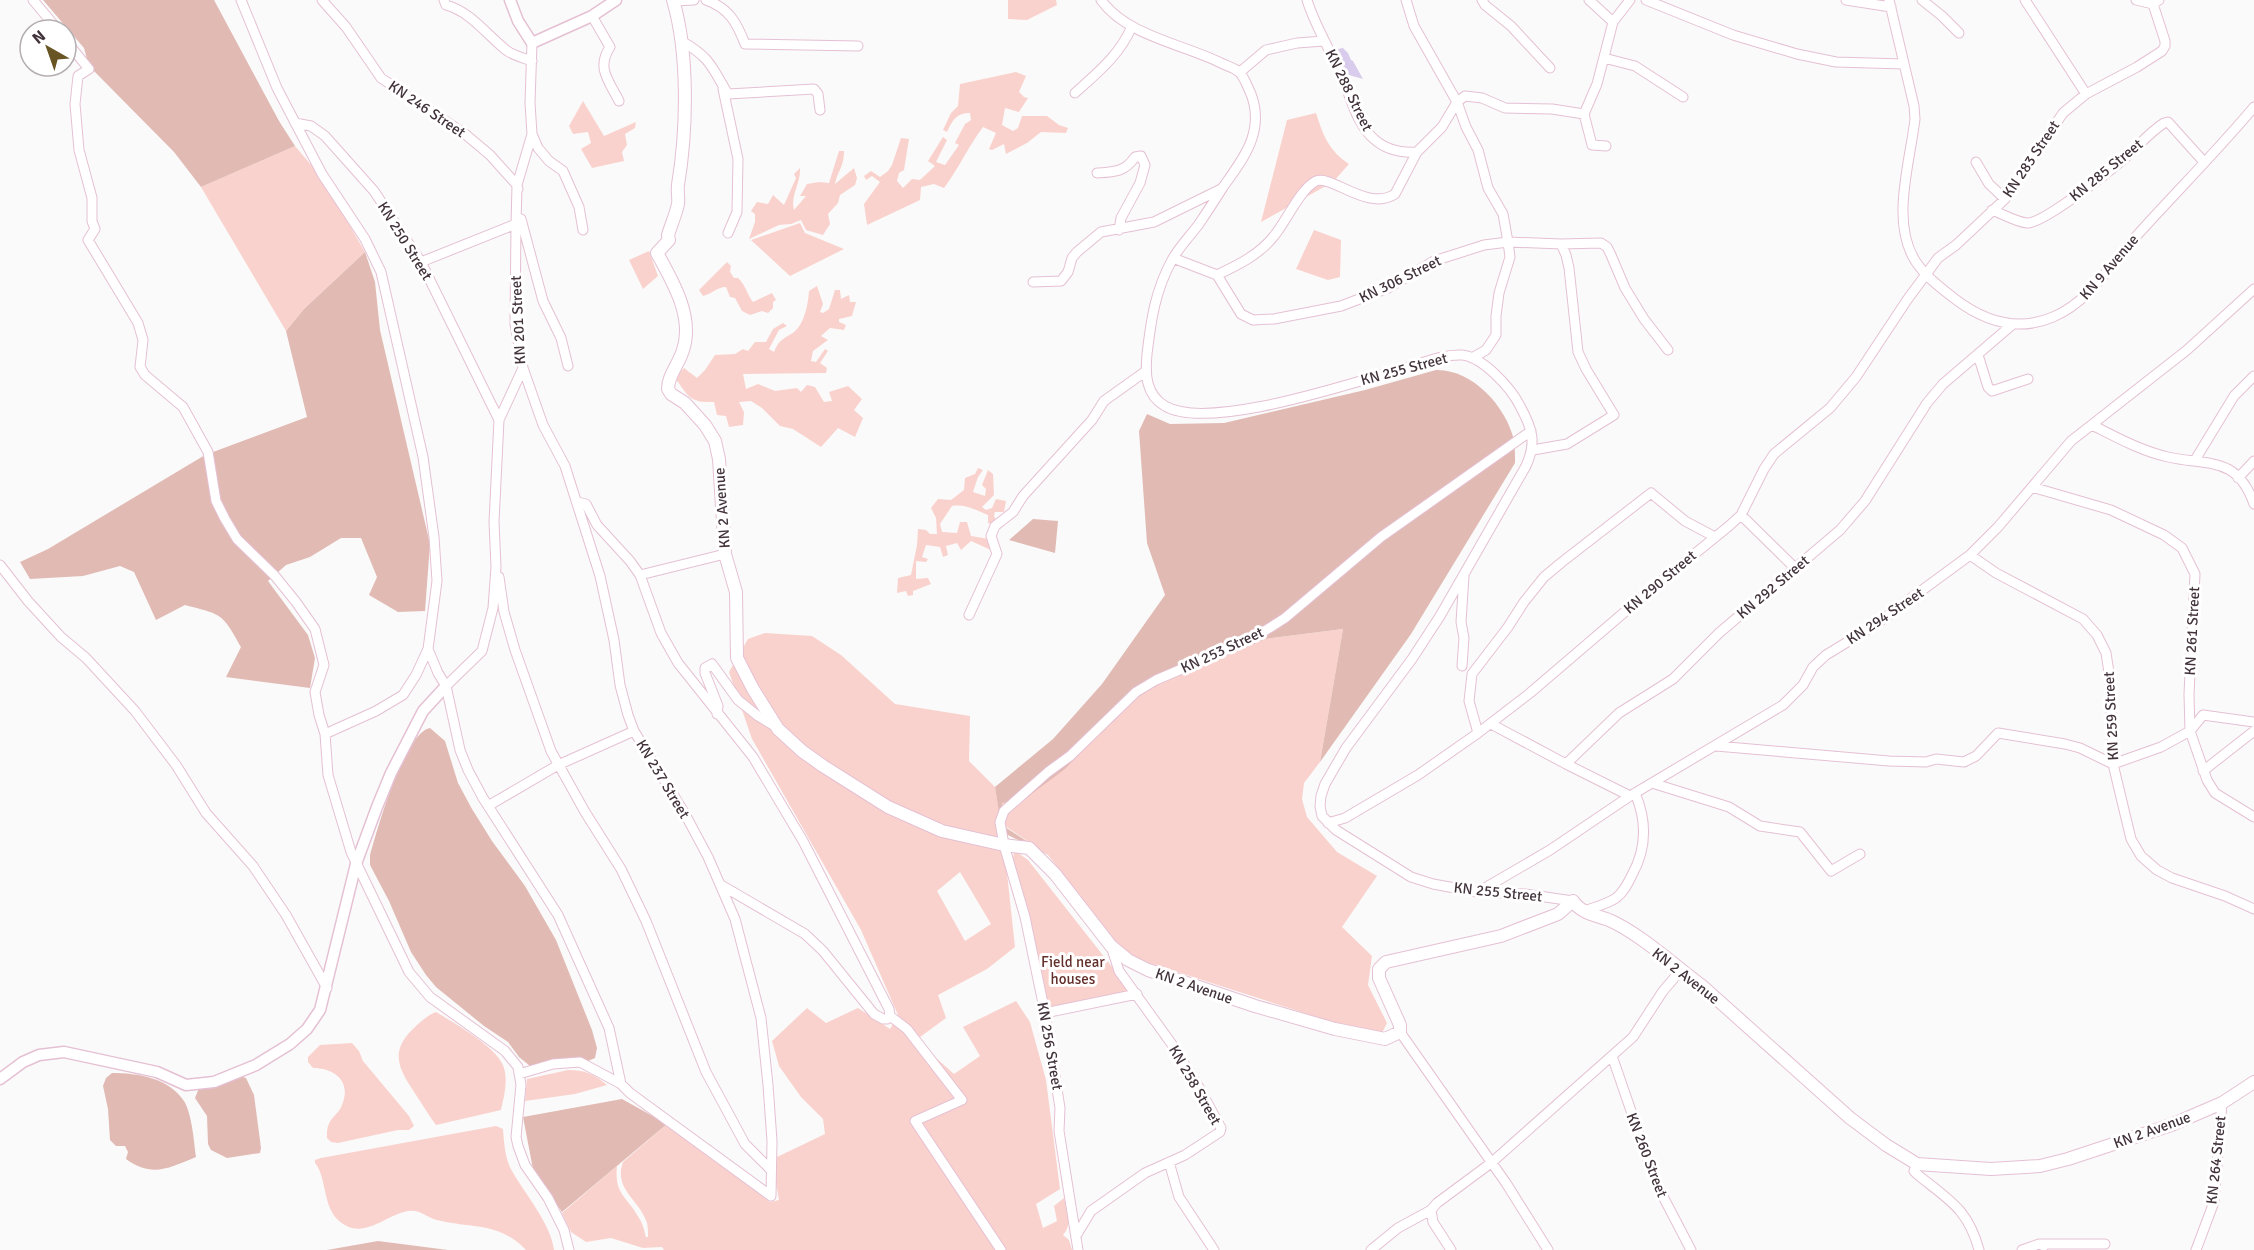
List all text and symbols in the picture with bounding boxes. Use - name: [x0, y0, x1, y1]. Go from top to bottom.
- north arrow: [18, 18, 78, 78]
- text: N: [28, 26, 50, 49]
- street label: KN 288 Street: [1321, 46, 1377, 134]
- street label: KN 246 Street: [385, 77, 469, 141]
- street label: KN 283 Street: [1999, 117, 2063, 201]
- street label: KN 285 Street: [2066, 135, 2146, 205]
- street label: KN 250 Street: [374, 198, 436, 284]
- street label: KN 9 Avenue: [2076, 231, 2142, 303]
- street label: KN 306 Street: [1356, 251, 1444, 307]
- street label: KN 201 Street: [507, 275, 529, 365]
- street label: KN 255 Street: [1359, 349, 1449, 389]
- street label: KN 2 Avenue: [710, 467, 734, 549]
- street label: KN 290 Street: [1620, 546, 1700, 618]
- street label: KN 292 Street: [1733, 551, 1813, 623]
- street label: KN 294 Street: [1843, 584, 1927, 648]
- street label: KN 261 Street: [2181, 586, 2203, 676]
- street label: KN 253 Street: [1178, 623, 1266, 677]
- street label: KN 259 Street: [2100, 671, 2122, 761]
- street label: KN 237 Street: [632, 736, 694, 822]
- street label: KN 255 Street: [1453, 878, 1543, 906]
- street label: KN 2 Avenue: [1649, 944, 1723, 1008]
- park label: Field near houses: [1041, 953, 1105, 988]
- street label: KN 2 Avenue: [1153, 964, 1235, 1008]
- street label: KN 256 Street: [1033, 1001, 1067, 1091]
- street label: KN 258 Street: [1165, 1042, 1225, 1128]
- street label: KN 2 Avenue: [2111, 1108, 2193, 1152]
- street label: KN 260 Street: [1623, 1110, 1671, 1200]
- street label: KN 264 Street: [2202, 1115, 2230, 1205]

